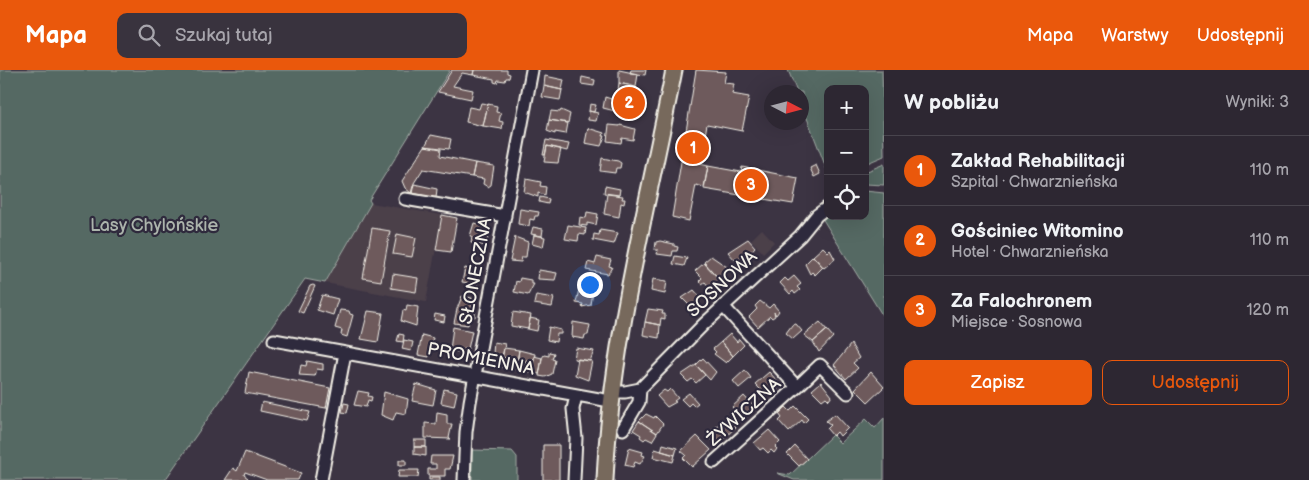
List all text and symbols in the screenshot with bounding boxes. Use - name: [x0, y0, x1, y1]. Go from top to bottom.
- search box: [117, 13, 467, 58]
- text: Mapa: [25, 21, 87, 50]
- icon: search: [135, 21, 163, 49]
- text: Szukaj tutaj: [175, 24, 272, 47]
- text: Mapa: [1027, 25, 1073, 46]
- text: Warstwy: [1101, 25, 1169, 46]
- text: Udostępnij: [1197, 25, 1284, 46]
- pin: 2: [613, 84, 645, 122]
- north arrow: [764, 85, 809, 130]
- map controls: [824, 85, 869, 220]
- button: +: [824, 85, 869, 130]
- text: W pobliżu: [904, 90, 999, 115]
- text: Wyniki: 3: [1226, 93, 1289, 112]
- pin: 1: [677, 129, 709, 167]
- button: −: [824, 130, 869, 175]
- text: Zakład Rehabilitacji: [951, 150, 1125, 173]
- text: 1: [917, 161, 923, 180]
- text: 110 m: [1250, 161, 1289, 180]
- pin: 3: [735, 166, 767, 204]
- text: Szpital · Chwarznieńska: [951, 173, 1118, 192]
- button: locate: [824, 175, 869, 220]
- park label: Lasy Chylońskie: [90, 215, 218, 236]
- street label: SŁONECZNA: [455, 216, 497, 326]
- text: Gościniec Witomino: [951, 220, 1124, 243]
- text: 2: [915, 231, 925, 250]
- text: 110 m: [1250, 231, 1289, 250]
- text: Hotel · Chwarznieńska: [951, 243, 1108, 262]
- street label: SOSNOWA: [683, 246, 761, 322]
- your location: [577, 272, 603, 298]
- text: Za Falochronem: [951, 290, 1092, 313]
- text: 3: [915, 301, 925, 320]
- text: 120 m: [1246, 301, 1289, 320]
- text: Miejsce · Sosnowa: [951, 313, 1082, 332]
- street label: PROMIENNA: [426, 338, 536, 380]
- button: Zapisz: [904, 360, 1092, 405]
- button: Udostępnij: [1102, 360, 1289, 405]
- street label: ŻYWICZNA: [701, 373, 785, 451]

